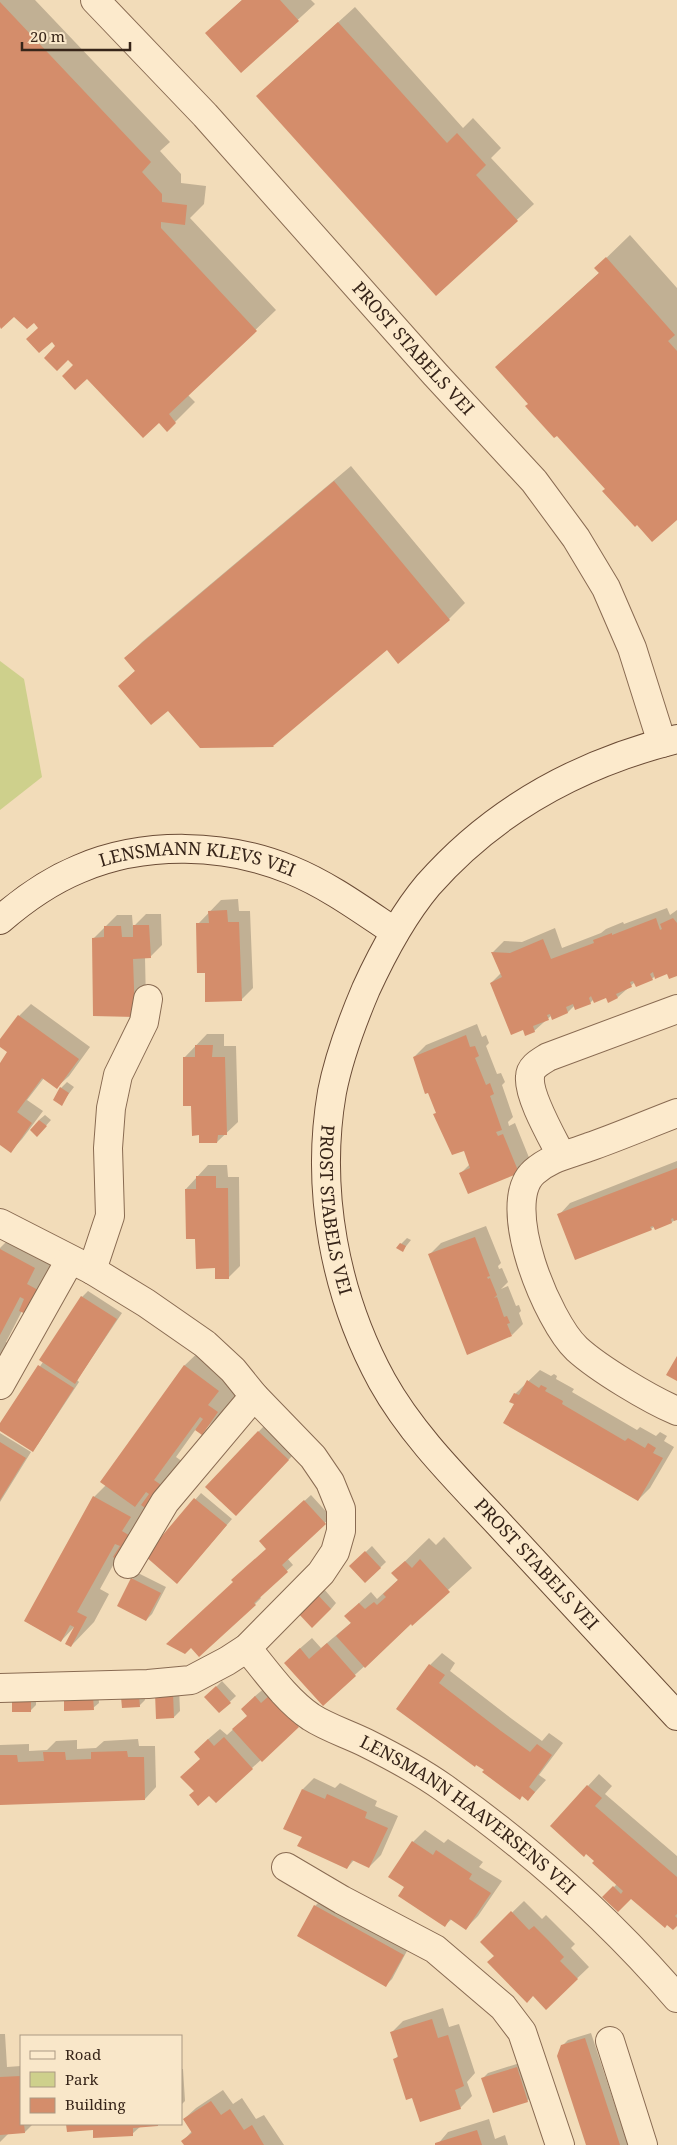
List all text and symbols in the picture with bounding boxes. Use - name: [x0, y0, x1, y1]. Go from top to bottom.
- scale bar: [22, 20, 130, 52]
- text: 20 m: [30, 26, 65, 46]
- street label: PROST STABELS VEI: [348, 276, 480, 420]
- street label: LENSMANN KLEVS VEI: [96, 836, 299, 882]
- street label: PROST STABELS VEI: [315, 1124, 358, 1298]
- street label: PROST STABELS VEI: [470, 1493, 604, 1634]
- street label: LENSMANN HAAVERSENS VEI: [356, 1729, 581, 1899]
- legend: [20, 2035, 182, 2125]
- text: Road: [65, 2044, 101, 2064]
- text: Park: [65, 2069, 99, 2089]
- text: Building: [65, 2094, 126, 2114]

